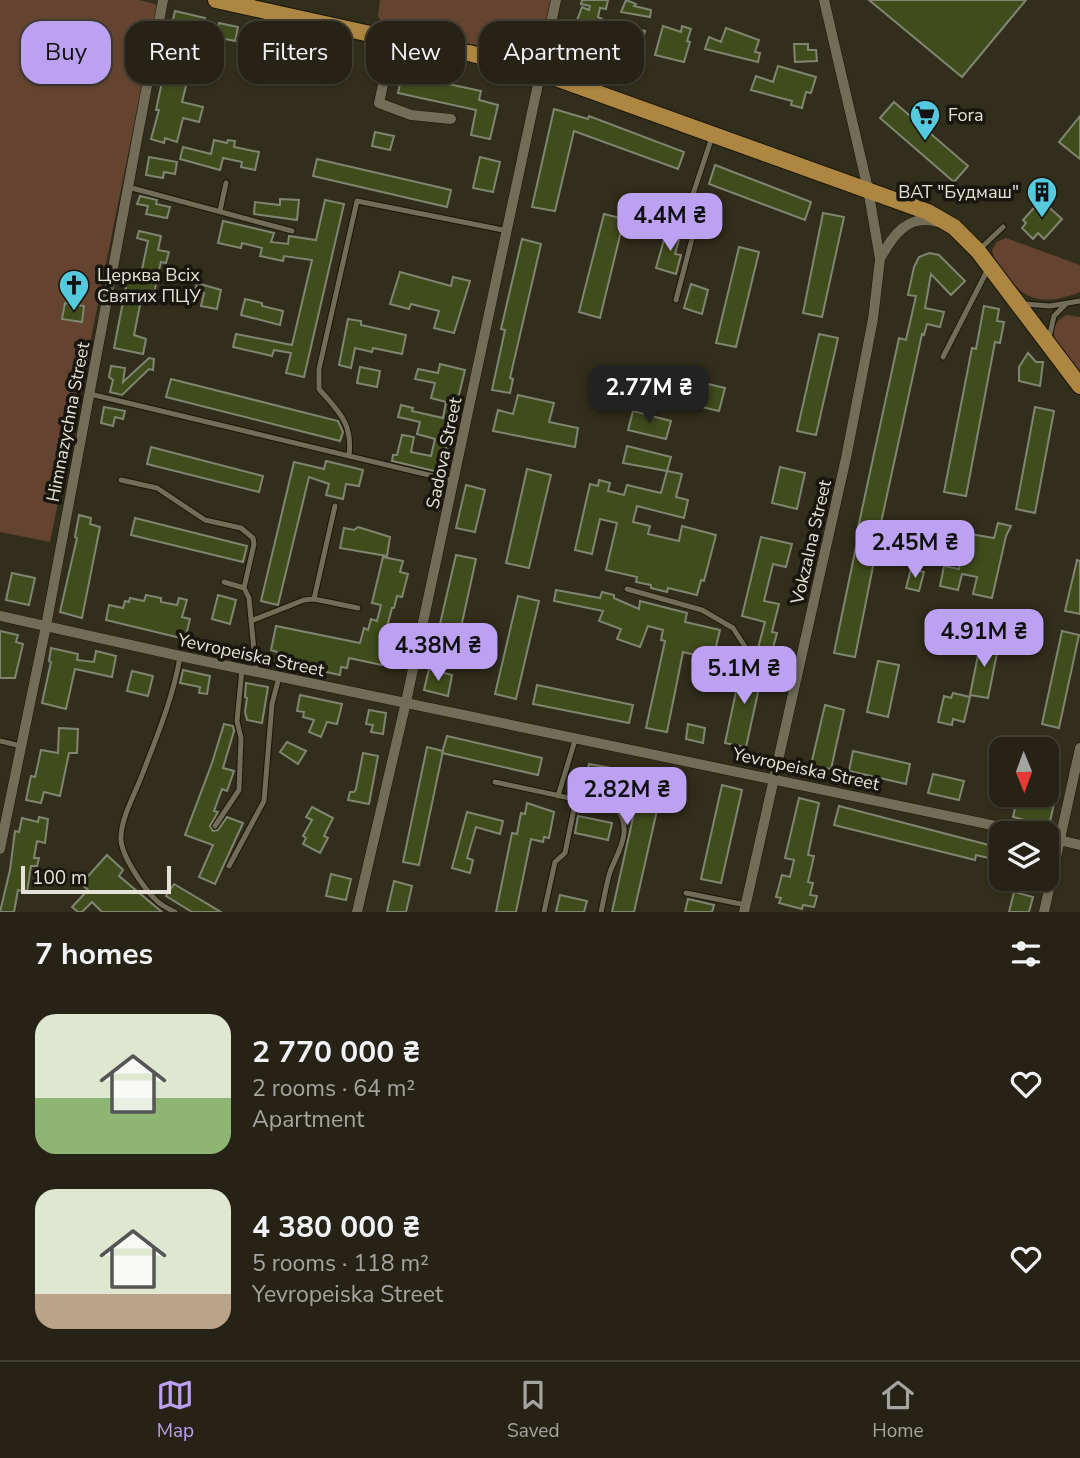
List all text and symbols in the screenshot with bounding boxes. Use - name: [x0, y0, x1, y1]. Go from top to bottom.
- chip: Buy: [21, 21, 111, 84]
- chip: Rent: [125, 21, 224, 84]
- chip: Filters: [238, 21, 352, 84]
- chip: New: [366, 21, 465, 84]
- chip: Apartment: [479, 21, 644, 84]
- supermarket icon: Fora: [908, 98, 942, 142]
- place label: Fora: [948, 103, 983, 127]
- building icon: ВАТ "Будмаш": [1025, 175, 1059, 219]
- place label: ВАТ "Будмаш": [898, 180, 1019, 204]
- pin: 4.4M ₴: [613, 194, 727, 253]
- text: 4.4M ₴: [633, 200, 707, 231]
- place label: Церква Всіх Святих ПЦУ: [97, 263, 201, 308]
- church icon: Церква Всіх Святих ПЦУ: [57, 268, 91, 312]
- street label: Himnazychna Street: [41, 339, 95, 504]
- pin: 2.77M ₴: [584, 366, 714, 425]
- text: 2.77M ₴: [605, 372, 693, 403]
- street label: Sadova Street: [420, 394, 468, 511]
- street label: Vokzalna Street: [785, 477, 837, 607]
- pin: 2.45M ₴: [850, 520, 980, 580]
- text: 2.45M ₴: [871, 527, 959, 558]
- pin: 4.91M ₴: [919, 610, 1049, 669]
- text: 4.91M ₴: [940, 616, 1028, 647]
- pin: 4.38M ₴: [373, 624, 503, 683]
- street label: Yevropeiska Street: [174, 628, 327, 682]
- text: 4.38M ₴: [394, 630, 482, 661]
- pin: 5.1M ₴: [687, 646, 801, 706]
- text: 5.1M ₴: [707, 653, 781, 684]
- north arrow: [989, 737, 1059, 807]
- map controls: [989, 737, 1059, 891]
- street label: Yevropeiska Street: [729, 742, 882, 796]
- pin: 2.82M ₴: [562, 768, 692, 827]
- text: 2.82M ₴: [583, 774, 671, 805]
- button: layers: [989, 821, 1059, 891]
- scale bar: [21, 863, 172, 895]
- text: 100 m: [32, 865, 87, 891]
- text: 7 homes: [35, 934, 153, 975]
- icon: filters: [1007, 935, 1045, 973]
- text: 2 770 000 ₴: [252, 1032, 420, 1073]
- icon: home: [91, 1042, 175, 1126]
- icon: heart: [1007, 1065, 1045, 1103]
- text: 2 rooms · 64 m²: [252, 1073, 415, 1104]
- text: Apartment: [252, 1104, 364, 1135]
- text: 4 380 000 ₴: [252, 1207, 420, 1248]
- icon: home: [91, 1217, 175, 1301]
- icon: heart: [1007, 1240, 1045, 1278]
- text: 5 rooms · 118 m²: [252, 1248, 429, 1279]
- text: Yevropeiska Street: [252, 1279, 443, 1310]
- tab: Map: [156, 1376, 194, 1444]
- tab: Saved: [507, 1376, 560, 1444]
- tab: Home: [872, 1376, 924, 1444]

